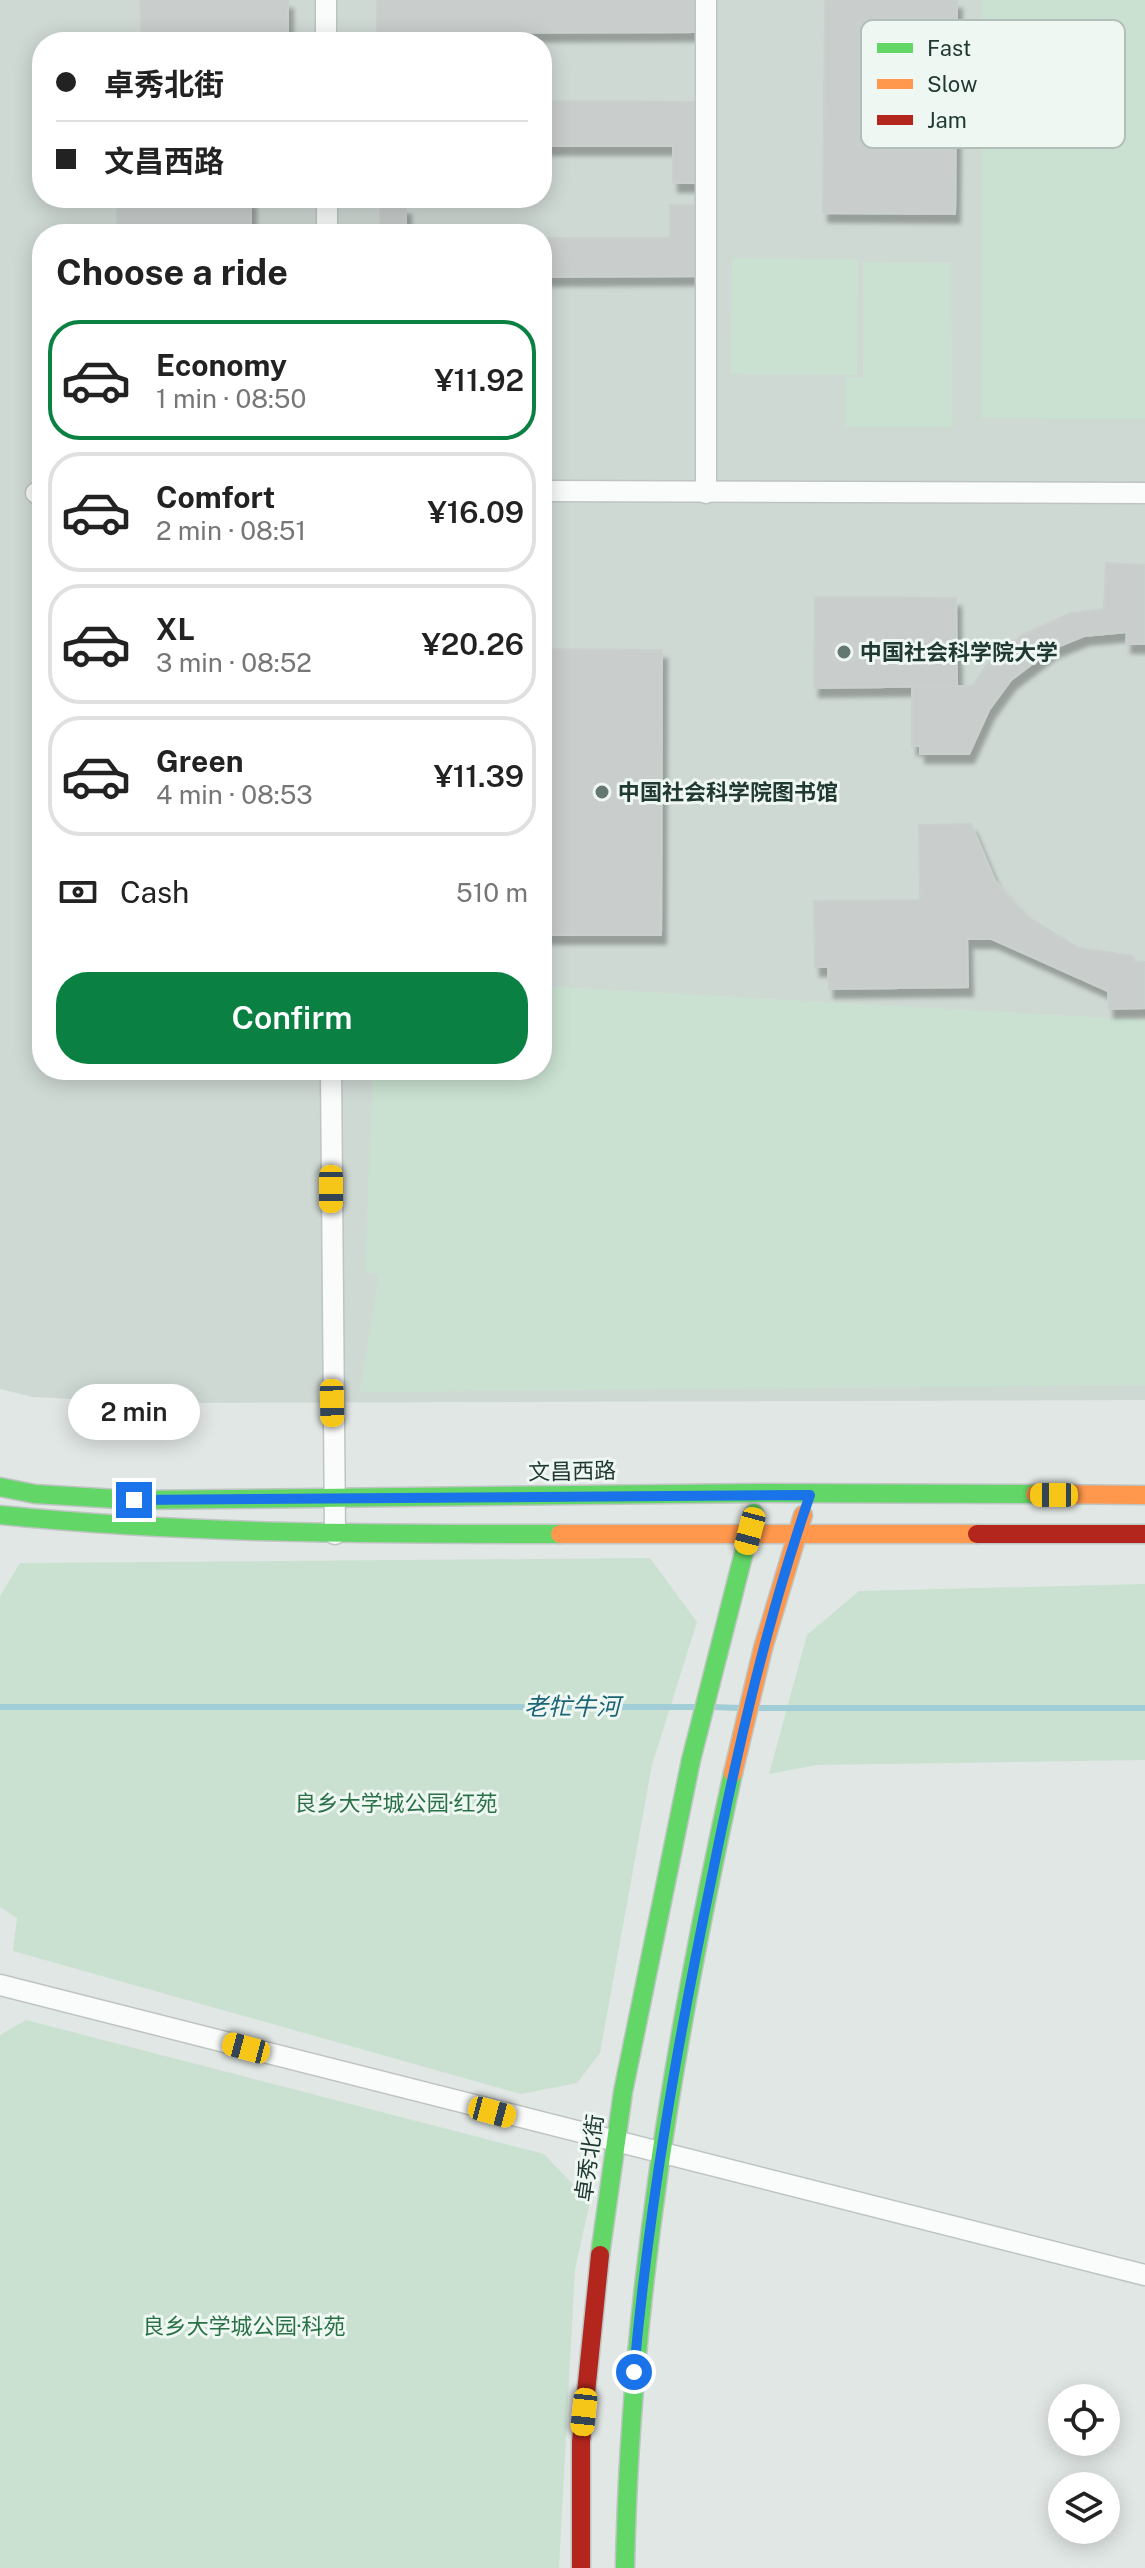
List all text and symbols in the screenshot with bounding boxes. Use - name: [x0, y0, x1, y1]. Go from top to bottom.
- legend: [861, 20, 1125, 148]
- text: Fast: [927, 35, 971, 61]
- text: 卓秀北街: [104, 66, 224, 102]
- text: Slow: [927, 71, 977, 97]
- text: Jam: [927, 107, 967, 133]
- text: 文昌西路: [104, 143, 224, 179]
- text: Choose a ride: [56, 251, 288, 293]
- icon: car: [60, 344, 132, 416]
- text: Economy: [156, 347, 287, 383]
- text: ¥11.92: [434, 362, 524, 398]
- text: 1 min · 08:50: [156, 383, 306, 414]
- icon: car: [60, 476, 132, 548]
- text: Comfort: [156, 479, 275, 515]
- text: ¥16.09: [428, 494, 524, 530]
- text: 2 min · 08:51: [156, 515, 306, 546]
- icon: car: [60, 608, 132, 680]
- text: XL: [156, 611, 195, 647]
- text: ¥20.26: [422, 626, 524, 662]
- place label: 中国社会科学院大学: [860, 639, 1058, 665]
- marker: 中国社会科学院大学: [835, 643, 853, 661]
- text: 3 min · 08:52: [156, 647, 312, 678]
- icon: car: [60, 740, 132, 812]
- text: Green: [156, 743, 243, 779]
- text: ¥11.39: [434, 758, 524, 794]
- text: 4 min · 08:53: [156, 779, 313, 810]
- place label: 中国社会科学院图书馆: [618, 779, 838, 805]
- marker: 中国社会科学院图书馆: [593, 783, 611, 801]
- icon: cash: [56, 870, 100, 914]
- text: Cash: [120, 874, 189, 910]
- text: 510 m: [456, 877, 528, 908]
- button: Confirm: [56, 972, 528, 1064]
- car: [319, 1165, 343, 1213]
- car: [320, 1379, 344, 1427]
- callout: 2 min: [68, 1384, 200, 1440]
- text: 2 min: [100, 1396, 168, 1427]
- street label: 文昌西路: [528, 1457, 616, 1485]
- route end: [116, 1482, 152, 1518]
- car: [1030, 1483, 1078, 1507]
- car: [732, 1505, 768, 1557]
- water label: 老牤牛河: [524, 1692, 624, 1720]
- park label: 良乡大学城公园·红苑: [294, 1790, 498, 1816]
- car: [220, 2030, 272, 2066]
- car: [466, 2094, 518, 2130]
- street label: 卓秀北街: [570, 2113, 608, 2203]
- park label: 良乡大学城公园·科苑: [142, 2313, 346, 2339]
- route start: [616, 2354, 652, 2390]
- map controls: [1048, 2384, 1120, 2544]
- button: locate: [1048, 2384, 1120, 2456]
- car: [570, 2387, 598, 2437]
- button: layers: [1048, 2472, 1120, 2544]

